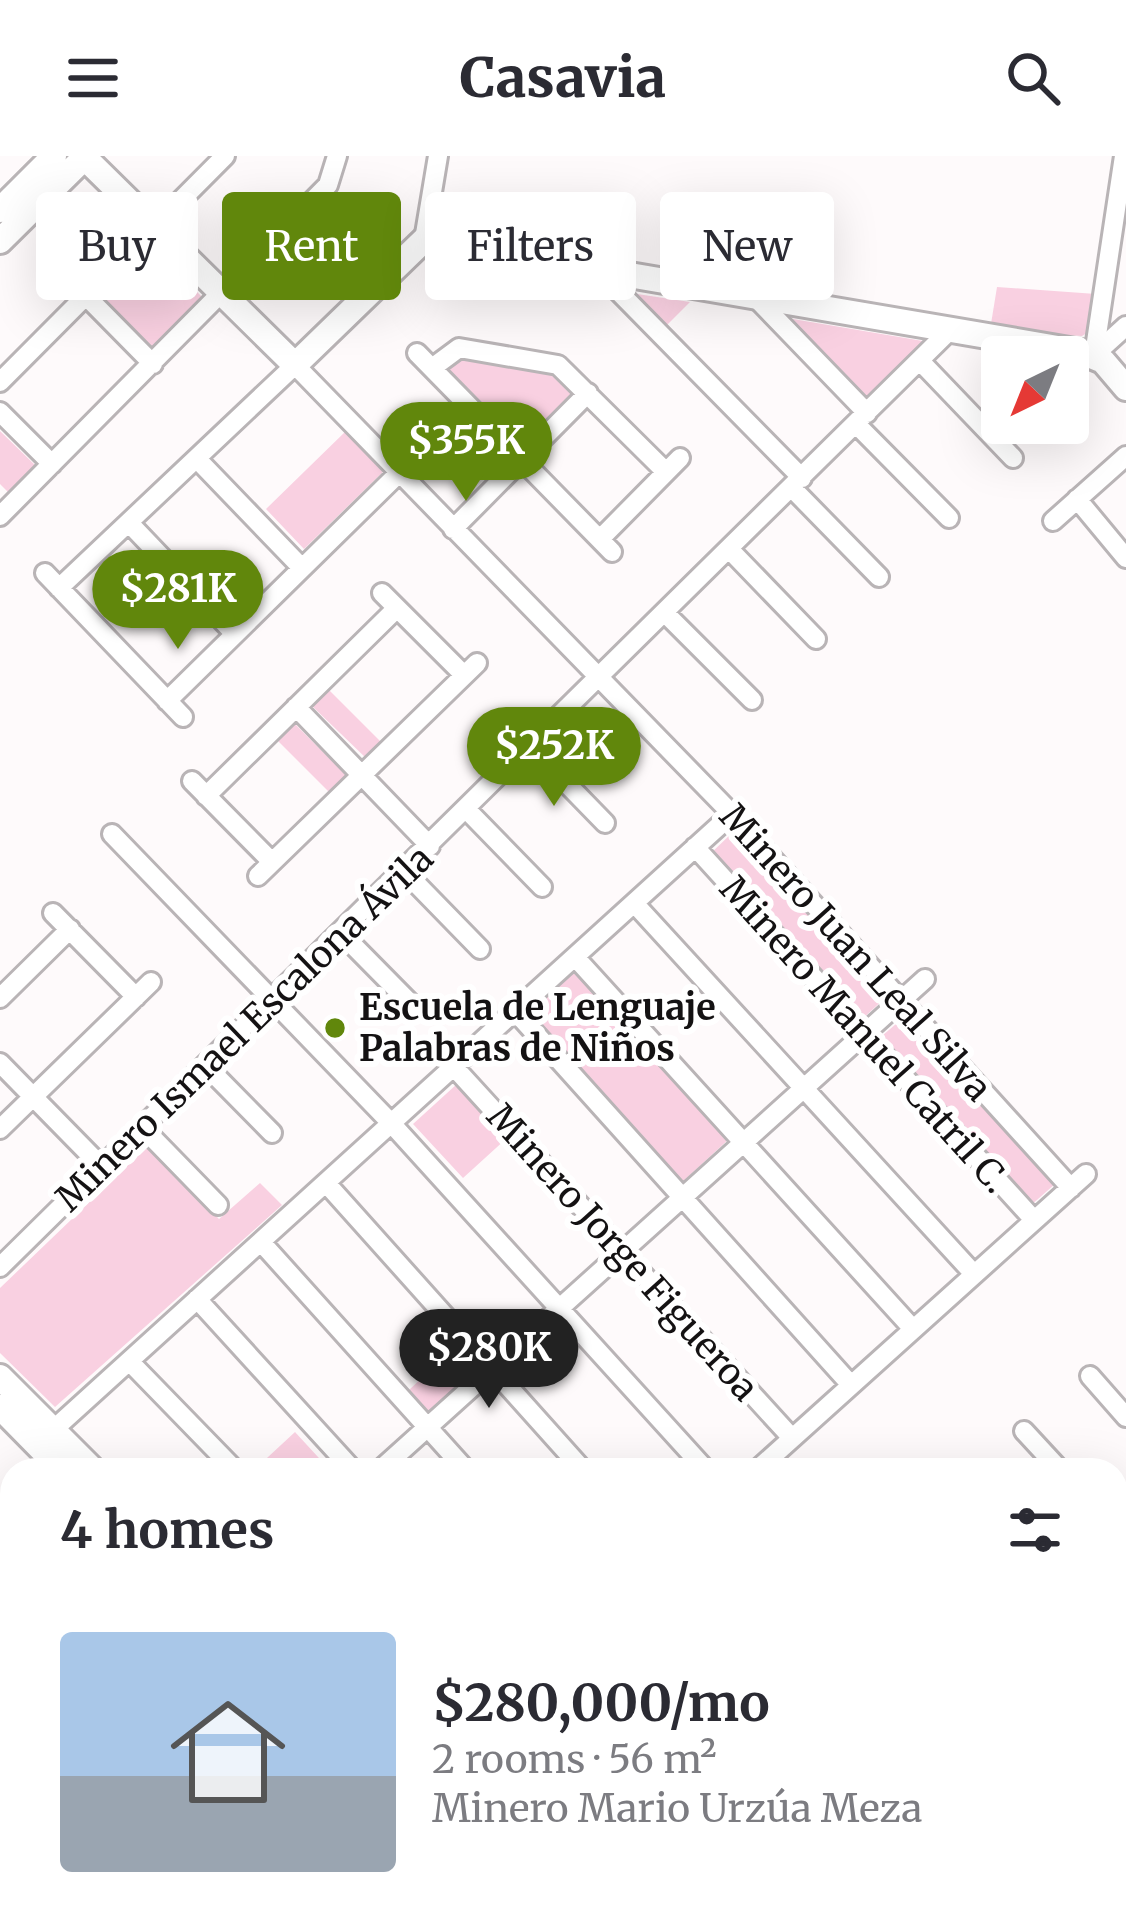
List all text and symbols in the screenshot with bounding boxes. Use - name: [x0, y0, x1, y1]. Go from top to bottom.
- text: Casavia: [460, 44, 666, 112]
- icon: menu: [60, 45, 126, 111]
- icon: search: [1000, 45, 1066, 111]
- chip: Buy: [36, 192, 198, 300]
- chip: Rent: [222, 192, 401, 300]
- chip: Filters: [425, 192, 636, 300]
- chip: New: [660, 192, 834, 300]
- north arrow: [981, 336, 1089, 444]
- map controls: [981, 336, 1089, 444]
- pin: $355K: [382, 402, 550, 504]
- text: $355K: [407, 416, 525, 465]
- pin: $281K: [94, 550, 262, 652]
- text: $281K: [119, 564, 237, 613]
- pin: $252K: [470, 707, 638, 809]
- text: $252K: [494, 721, 614, 770]
- street label: Minero Juan Leal Silva: [710, 794, 1001, 1110]
- street label: Minero Ismael Escalona Ávila: [46, 835, 442, 1221]
- street label: Minero Manuel Catril C.: [711, 867, 1019, 1202]
- place label: Escuela de Lenguaje Palabras de Niños: [359, 985, 716, 1071]
- marker: Escuela de Lenguaje Palabras de Niños: [322, 1015, 348, 1041]
- street label: Minero Jorge Figueroa: [477, 1095, 768, 1410]
- pin: $280K: [405, 1309, 573, 1411]
- text: $280K: [426, 1323, 552, 1372]
- icon: filters: [1002, 1497, 1068, 1563]
- text: 4 homes: [60, 1498, 274, 1562]
- text: $280,000/mo: [432, 1671, 770, 1735]
- icon: home: [156, 1680, 300, 1824]
- text: 2 rooms · 56 m²: [432, 1735, 717, 1784]
- text: Minero Mario Urzúa Meza: [432, 1784, 922, 1833]

